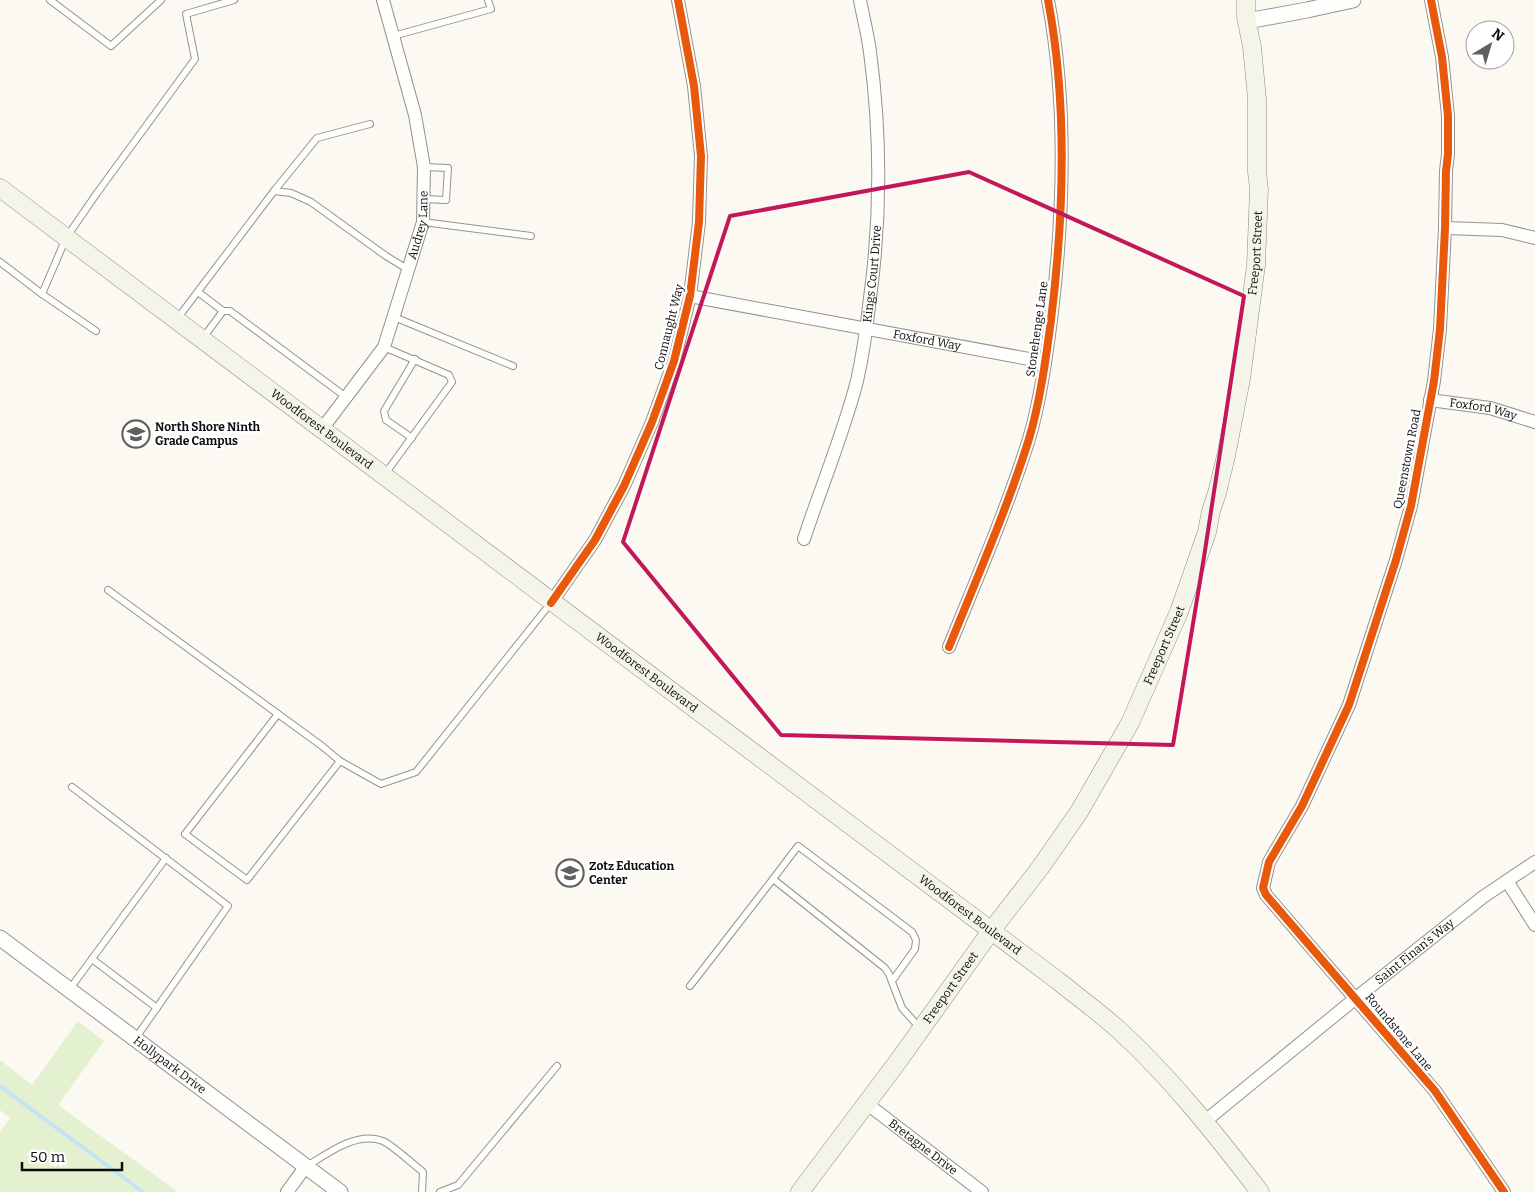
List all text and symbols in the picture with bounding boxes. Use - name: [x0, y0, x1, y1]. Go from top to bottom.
- north arrow: [1465, 20, 1515, 70]
- text: N: [1488, 25, 1507, 45]
- street label: Audrey Lane: [405, 191, 431, 261]
- street label: Freeport Street: [1245, 210, 1265, 296]
- street label: Kings Court Drive: [860, 225, 884, 323]
- street label: Stonehenge Lane: [1023, 280, 1051, 378]
- street label: Connaught Way: [652, 282, 687, 371]
- street label: Foxford Way: [892, 327, 963, 353]
- street label: Woodforest Boulevard: [268, 386, 376, 472]
- street label: Foxford Way: [1449, 396, 1519, 423]
- street label: Queenstown Road: [1390, 408, 1424, 510]
- school or university icon: North Shore Ninth Grade Campus: [121, 419, 151, 449]
- place label: North Shore Ninth Grade Campus: [155, 420, 261, 448]
- street label: Freeport Street: [1141, 603, 1188, 687]
- street label: Woodforest Boulevard: [593, 630, 700, 715]
- school or university icon: Zotz Education Center: [555, 858, 585, 888]
- place label: Zotz Education Center: [589, 859, 674, 887]
- street label: Woodforest Boulevard: [916, 872, 1024, 958]
- street label: Saint Finan's Way: [1372, 915, 1457, 987]
- street label: Freeport Street: [920, 948, 981, 1026]
- street label: Roundstone Lane: [1362, 990, 1436, 1074]
- street label: Hollypark Drive: [131, 1033, 209, 1097]
- street label: Bretagne Drive: [886, 1116, 960, 1178]
- scale bar: [22, 1140, 122, 1172]
- text: 50 m: [30, 1148, 66, 1166]

